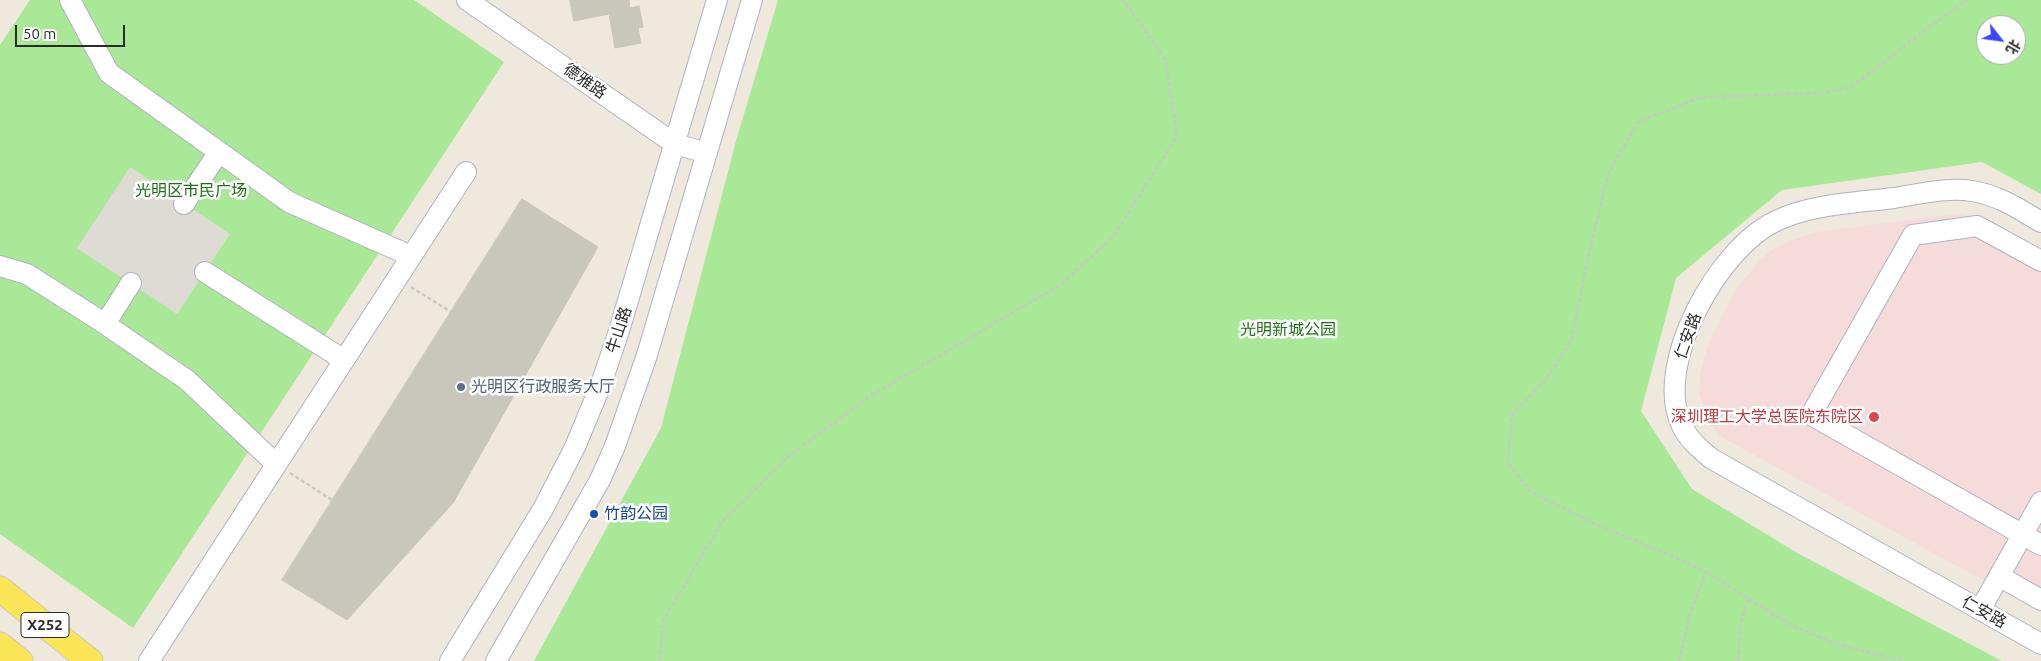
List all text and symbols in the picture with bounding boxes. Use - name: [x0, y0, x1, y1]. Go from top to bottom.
- scale bar: [18, 15, 128, 47]
- north arrow: [1976, 15, 2026, 65]
- text: 50 m: [23, 25, 56, 42]
- text: 北: [2003, 37, 2024, 57]
- street label: 德雅路: [560, 59, 610, 103]
- park label: 光明区市民广场: [135, 181, 247, 201]
- street label: 牛山路: [602, 304, 636, 356]
- street label: 仁安路: [1671, 310, 1705, 362]
- park label: 光明新城公园: [1240, 320, 1336, 340]
- place label: 光明区行政服务大厅: [471, 377, 615, 397]
- marker: 光明区行政服务大厅: [455, 381, 467, 393]
- place label: 深圳理工大学总医院东院区: [1671, 407, 1863, 427]
- marker: 深圳理工大学总医院东院区: [1867, 410, 1881, 424]
- place label: 竹韵公园: [604, 504, 668, 524]
- marker: 竹韵公园: [588, 508, 600, 520]
- street label: 仁安路: [1958, 592, 2010, 632]
- road number: X252: [21, 612, 69, 638]

